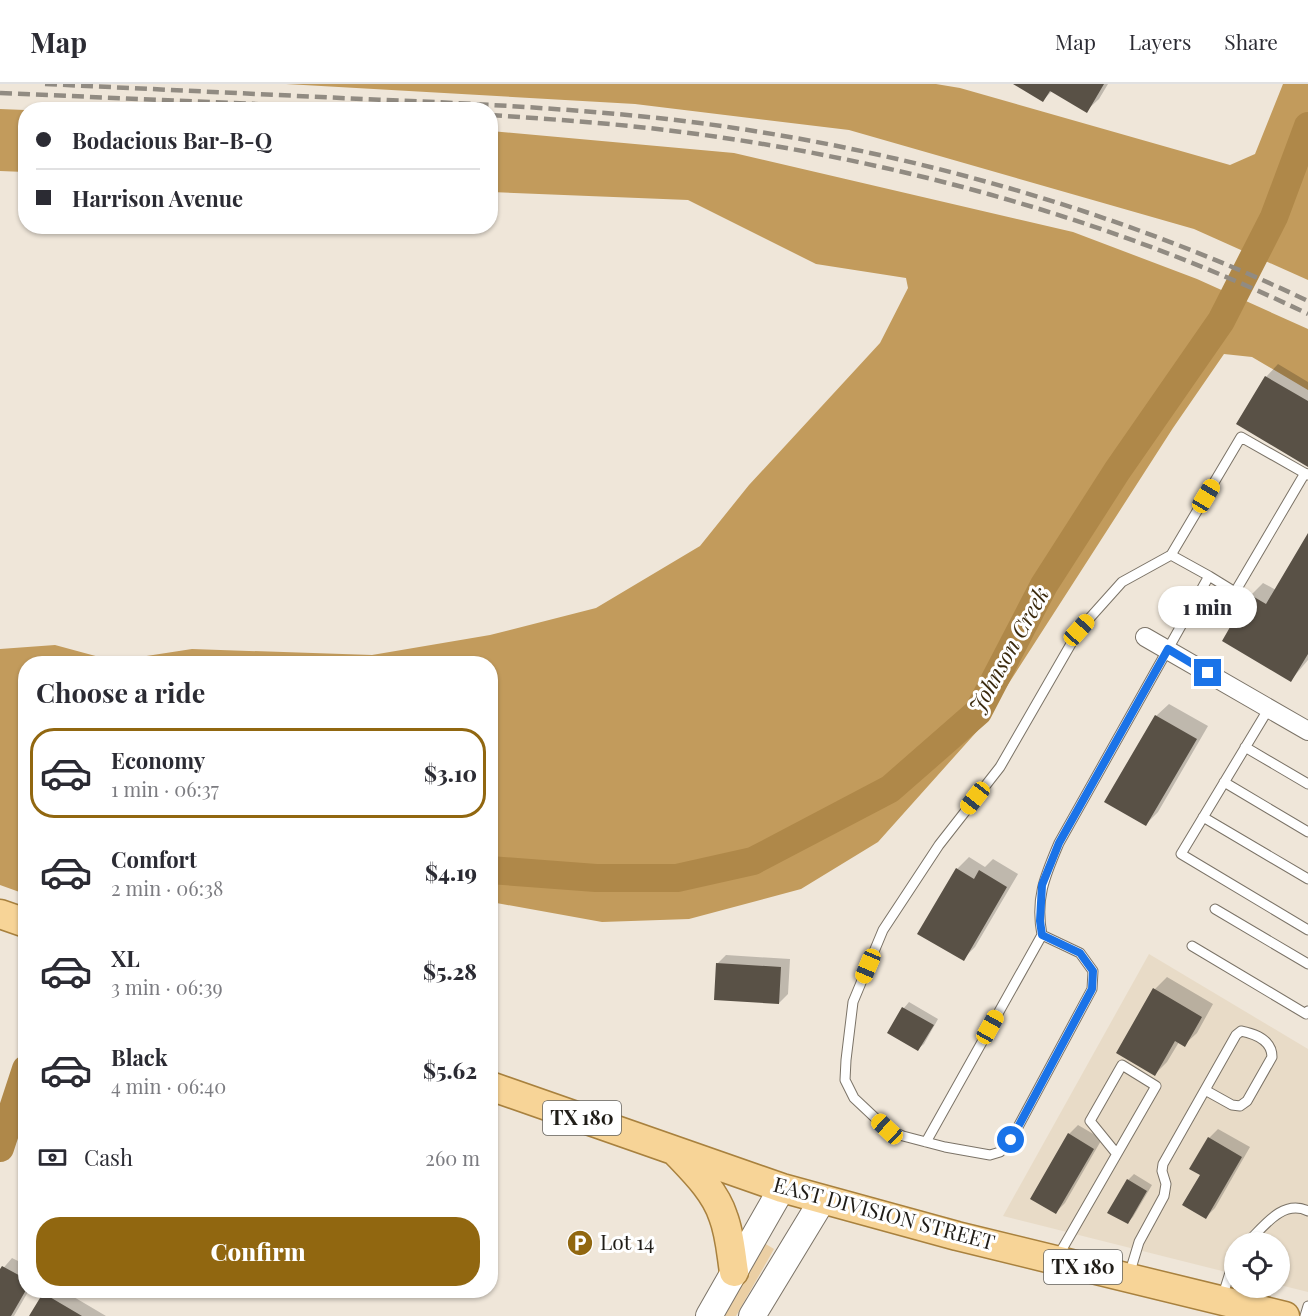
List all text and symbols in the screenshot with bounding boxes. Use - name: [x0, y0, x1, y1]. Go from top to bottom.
- text: Map: [30, 23, 87, 60]
- text: Map: [1055, 27, 1096, 55]
- text: Layers: [1129, 27, 1191, 55]
- text: Share: [1224, 27, 1278, 55]
- text: Bodacious Bar-B-Q: [72, 125, 272, 155]
- text: Harrison Avenue: [72, 183, 243, 213]
- car: [1189, 476, 1223, 516]
- water label: Johnson Creek: [961, 581, 1055, 718]
- callout: 1 min: [1158, 586, 1258, 628]
- text: 1 min: [1183, 593, 1232, 620]
- car: [1060, 611, 1098, 649]
- route end: [1194, 659, 1221, 686]
- text: Choose a ride: [36, 674, 205, 710]
- text: Economy: [111, 745, 205, 775]
- icon: car: [39, 746, 93, 800]
- text: $3.10: [424, 758, 477, 788]
- text: 1 min · 06:37: [111, 775, 219, 802]
- car: [957, 778, 993, 818]
- text: Comfort: [111, 844, 197, 874]
- icon: car: [39, 845, 93, 899]
- text: $4.19: [425, 857, 477, 887]
- text: 2 min · 06:38: [111, 874, 223, 901]
- text: XL: [111, 943, 140, 973]
- icon: car: [39, 944, 93, 998]
- car: [853, 946, 883, 986]
- text: $5.28: [423, 956, 477, 986]
- text: 3 min · 06:39: [111, 973, 223, 1000]
- car: [973, 1007, 1007, 1047]
- text: Black: [111, 1042, 168, 1072]
- icon: car: [39, 1043, 93, 1097]
- text: $5.62: [423, 1055, 477, 1085]
- text: 4 min · 06:40: [111, 1072, 226, 1099]
- road number: TX 180: [543, 1101, 621, 1135]
- car: [868, 1110, 906, 1148]
- route start: [997, 1126, 1024, 1153]
- icon: cash: [36, 1141, 69, 1174]
- text: Cash: [84, 1142, 133, 1172]
- text: 260 m: [425, 1144, 480, 1171]
- street label: EAST DIVISION STREET: [771, 1169, 998, 1255]
- button: Confirm: [36, 1217, 480, 1286]
- place label: Lot 14: [600, 1227, 654, 1255]
- parking icon: Lot 14: [565, 1228, 595, 1258]
- map controls: [1224, 1232, 1290, 1298]
- button: locate: [1224, 1232, 1290, 1298]
- road number: TX 180: [1044, 1250, 1122, 1284]

